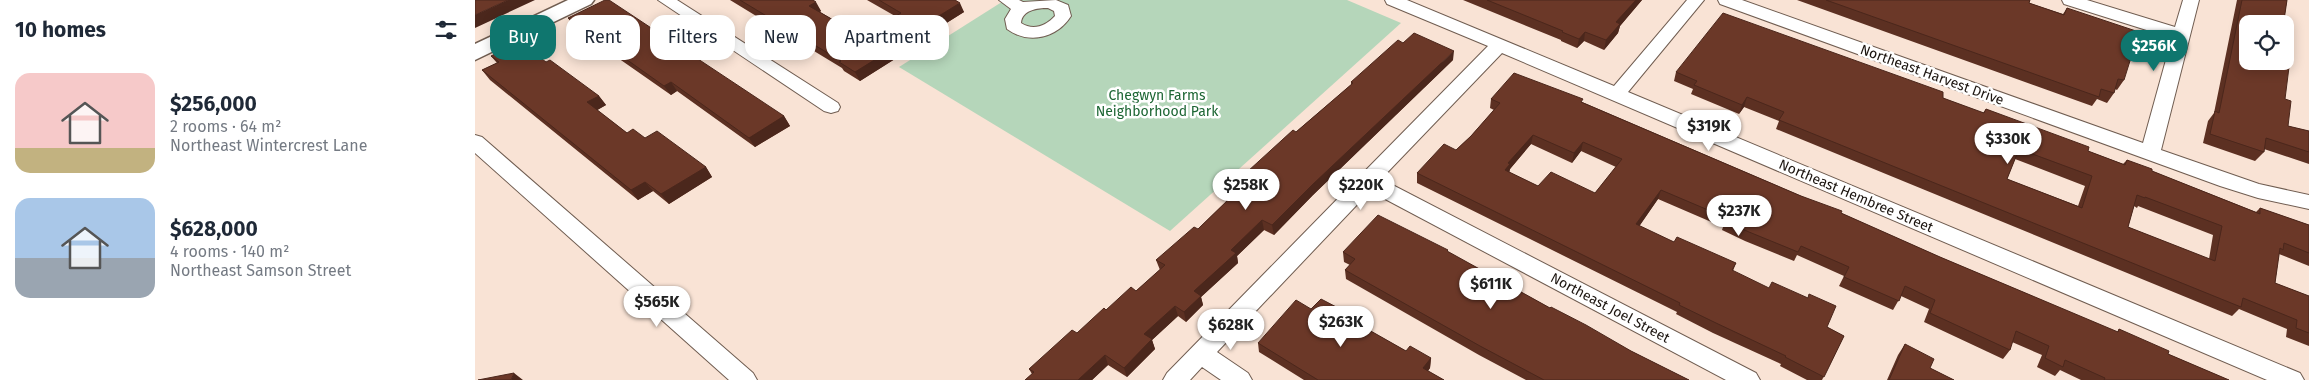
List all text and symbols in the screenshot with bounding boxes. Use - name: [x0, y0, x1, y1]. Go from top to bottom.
- chip: Buy: [490, 15, 556, 60]
- chip: Rent: [566, 15, 640, 60]
- chip: Filters: [650, 15, 735, 60]
- chip: New: [745, 15, 816, 60]
- chip: Apartment: [826, 15, 949, 60]
- map controls: [2239, 15, 2294, 70]
- button: locate: [2239, 15, 2294, 70]
- icon: filters: [432, 16, 460, 44]
- text: 10 homes: [15, 17, 106, 43]
- pin: $256K: [2119, 30, 2189, 72]
- text: $256K: [2132, 36, 2176, 55]
- street label: Northeast Harvest Drive: [1858, 41, 2006, 109]
- park label: Chegwyn Farms Neighborhood Park: [1096, 87, 1219, 120]
- text: $256,000: [170, 91, 257, 117]
- icon: home: [55, 93, 115, 153]
- pin: $319K: [1674, 110, 1744, 152]
- text: $319K: [1687, 116, 1731, 135]
- text: 2 rooms · 64 m²: [170, 117, 281, 136]
- pin: $330K: [1973, 122, 2043, 165]
- text: $330K: [1986, 129, 2030, 148]
- text: Northeast Wintercrest Lane: [170, 136, 367, 155]
- street label: Northeast Hembree Street: [1776, 156, 1937, 237]
- pin: $258K: [1211, 168, 1281, 211]
- pin: $220K: [1326, 168, 1396, 211]
- text: $258K: [1224, 175, 1268, 194]
- text: $220K: [1339, 175, 1383, 194]
- pin: $237K: [1704, 194, 1774, 237]
- text: $237K: [1718, 201, 1760, 220]
- text: $628,000: [170, 216, 258, 242]
- icon: home: [55, 218, 115, 278]
- text: 4 rooms · 140 m²: [170, 242, 289, 261]
- text: Northeast Samson Street: [170, 261, 351, 280]
- pin: $611K: [1456, 268, 1526, 310]
- street label: Northeast Joel Street: [1547, 269, 1673, 347]
- text: $611K: [1470, 274, 1512, 293]
- pin: $565K: [622, 286, 692, 328]
- text: $565K: [634, 292, 680, 311]
- pin: $263K: [1306, 306, 1376, 348]
- pin: $628K: [1196, 308, 1266, 351]
- text: $263K: [1319, 312, 1363, 331]
- text: $628K: [1208, 315, 1254, 334]

